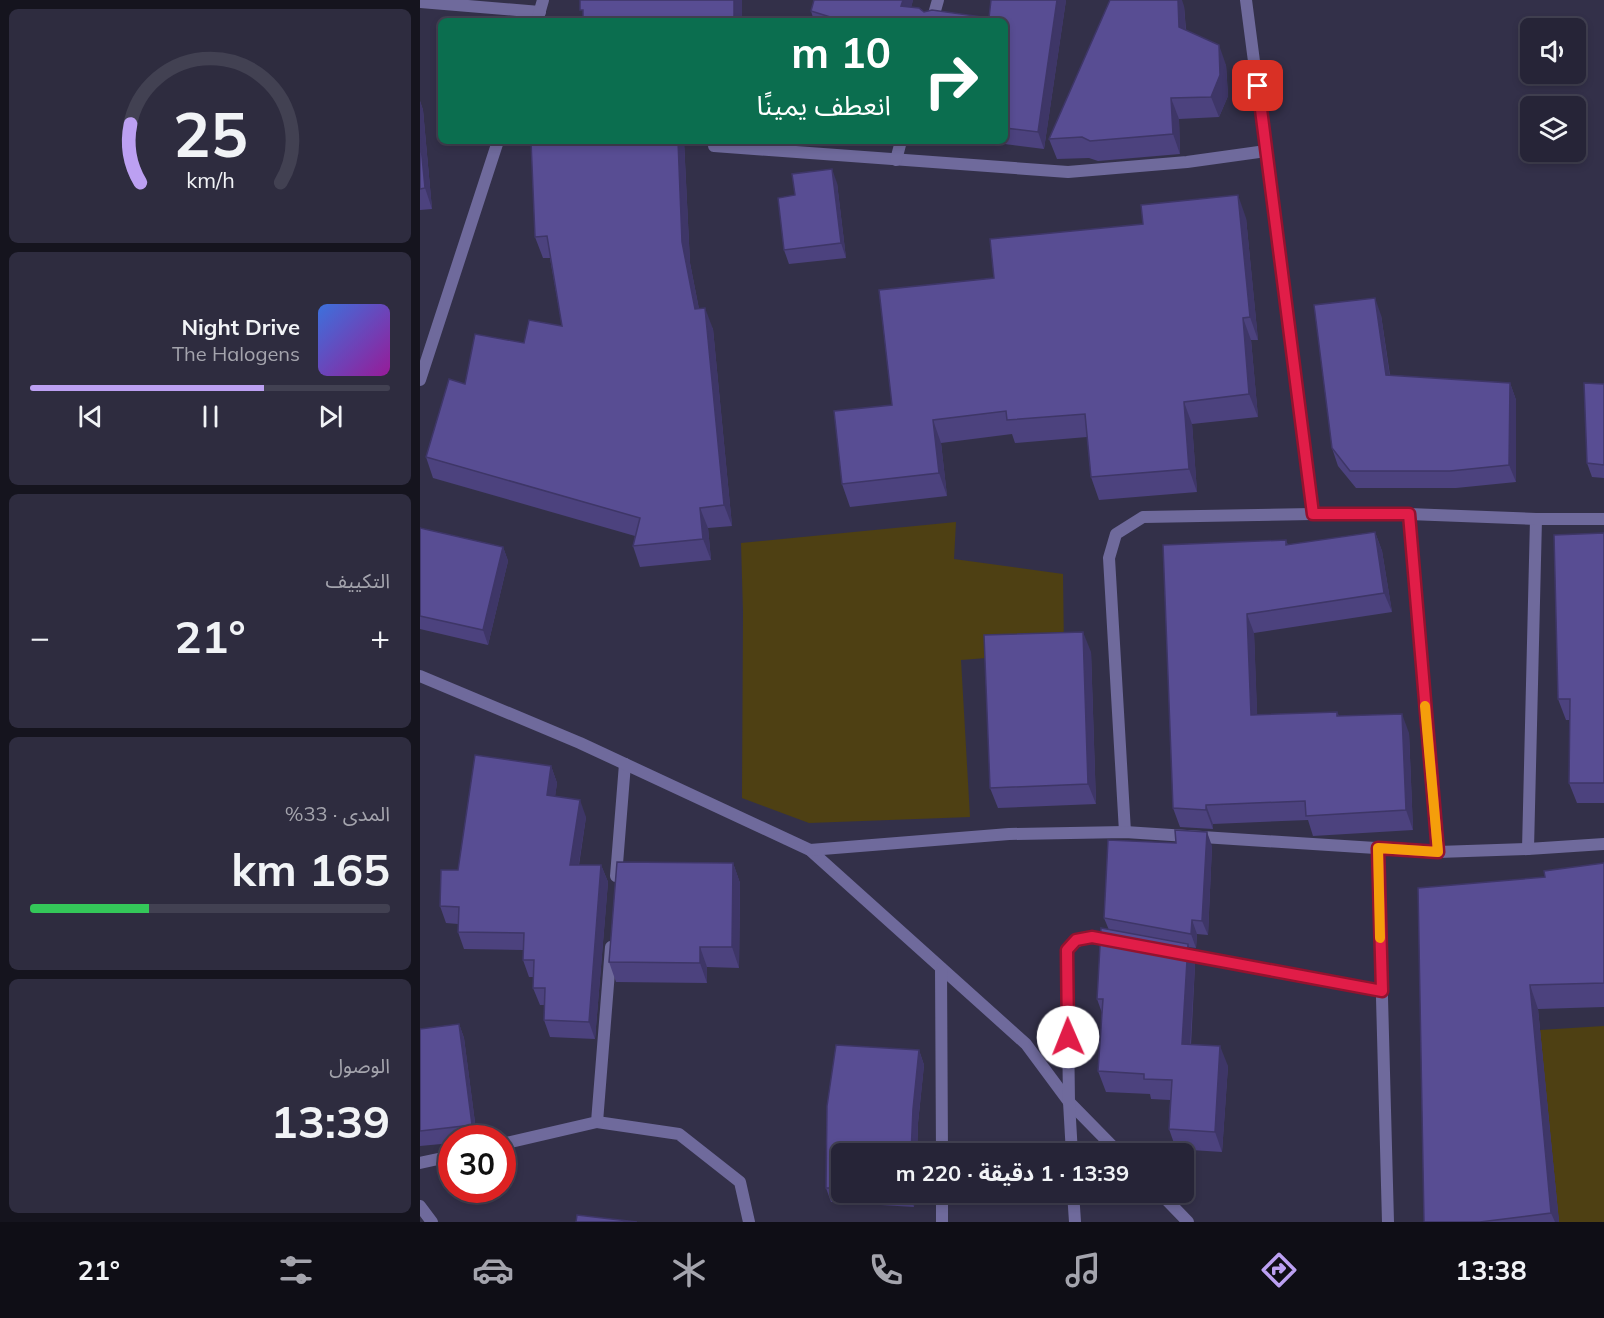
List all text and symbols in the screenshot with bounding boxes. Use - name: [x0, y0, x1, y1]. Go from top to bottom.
- map controls: [1520, 18, 1586, 162]
- button: sound: [1520, 18, 1586, 84]
- text: 10 m: [791, 26, 891, 79]
- icon: right: [912, 42, 990, 120]
- pin: [1232, 60, 1283, 111]
- icon: arrive: [1241, 69, 1274, 102]
- text: انعطف يمينًا: [757, 88, 891, 122]
- text: 25: [173, 94, 247, 173]
- button: layers: [1520, 96, 1586, 162]
- text: km/h: [186, 166, 234, 193]
- text: Night Drive: [181, 313, 300, 341]
- text: The Halogens: [172, 341, 300, 366]
- icon: previous: [74, 400, 107, 433]
- icon: pause: [194, 400, 227, 433]
- icon: next: [314, 400, 347, 433]
- text: التكييف: [326, 568, 390, 593]
- text: 21°: [174, 608, 246, 664]
- text: −: [30, 616, 50, 657]
- text: +: [370, 616, 390, 657]
- text: المدى · 33%: [285, 801, 390, 826]
- text: 165 km: [231, 841, 390, 897]
- position arrow: [1036, 1005, 1100, 1069]
- text: الوصول: [329, 1053, 390, 1078]
- text: 13:39: [271, 1093, 390, 1149]
- speed limit sign: 30: [438, 1125, 516, 1203]
- text: 13:39 · 1 دقيقة · 220 m: [896, 1159, 1129, 1187]
- icon: filters: [275, 1249, 317, 1291]
- icon: car: [472, 1249, 514, 1291]
- icon: climate: [668, 1249, 710, 1291]
- icon: phone: [865, 1249, 907, 1291]
- icon: music: [1062, 1249, 1104, 1291]
- icon: directions: [1258, 1249, 1300, 1291]
- text: 21°: [77, 1253, 120, 1287]
- text: 13:38: [1455, 1253, 1527, 1287]

